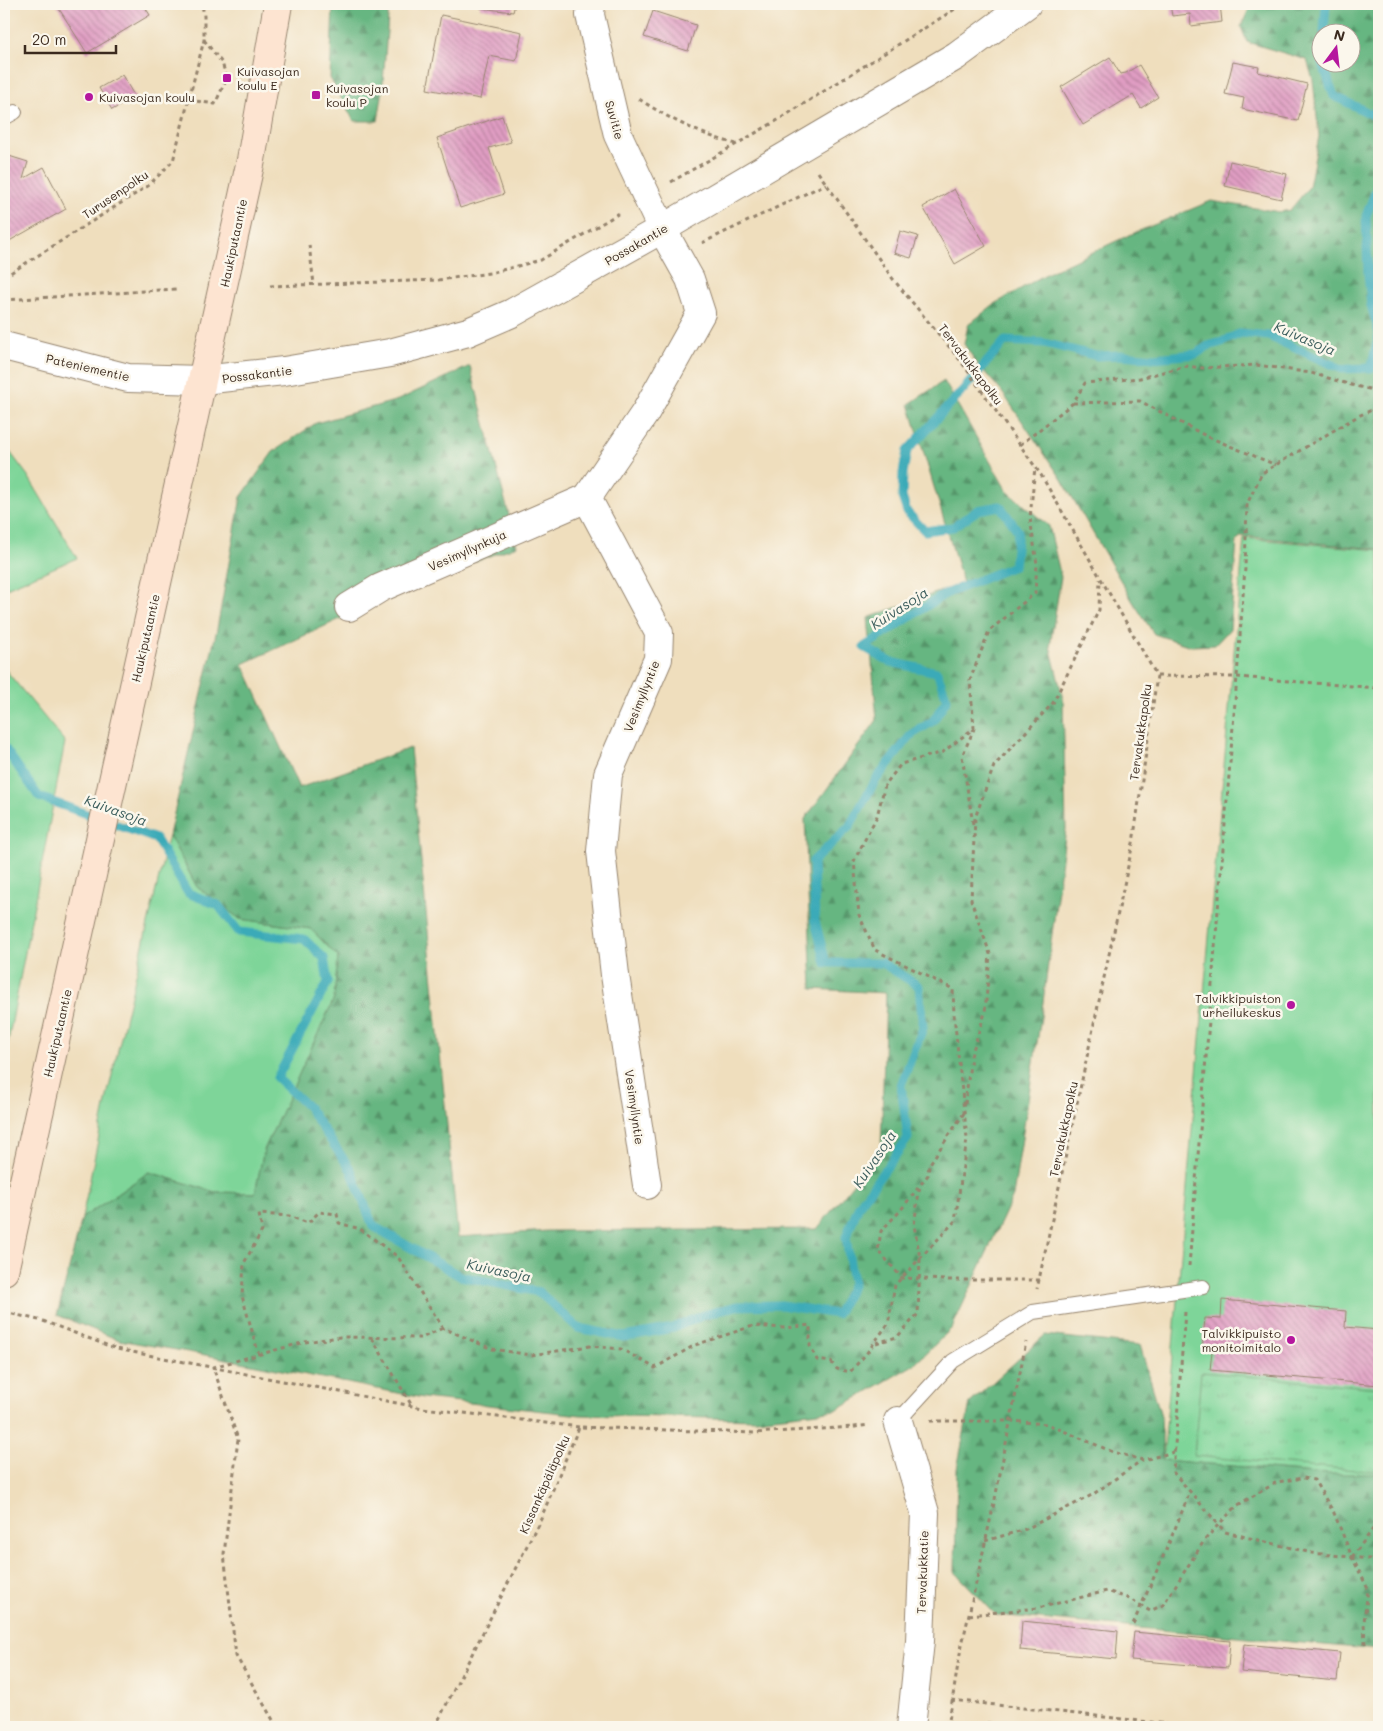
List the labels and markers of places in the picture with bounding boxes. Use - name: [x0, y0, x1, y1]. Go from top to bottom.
- place label: Kuivasojan koulu E: [237, 63, 299, 93]
- marker: Kuivasojan koulu E: [221, 72, 233, 84]
- place label: Kuivasojan koulu P: [326, 80, 388, 110]
- place label: Kuivasojan koulu: [99, 89, 195, 105]
- marker: Kuivasojan koulu P: [310, 89, 322, 101]
- marker: Kuivasojan koulu: [83, 91, 95, 103]
- place label: Talvikkipuiston urheilukeskus: [1195, 990, 1281, 1020]
- marker: Talvikkipuiston urheilukeskus: [1285, 999, 1297, 1011]
- place label: Talvikkipuisto monitoimitalo: [1202, 1325, 1281, 1355]
- marker: Talvikkipuisto monitoimitalo: [1285, 1334, 1297, 1346]

